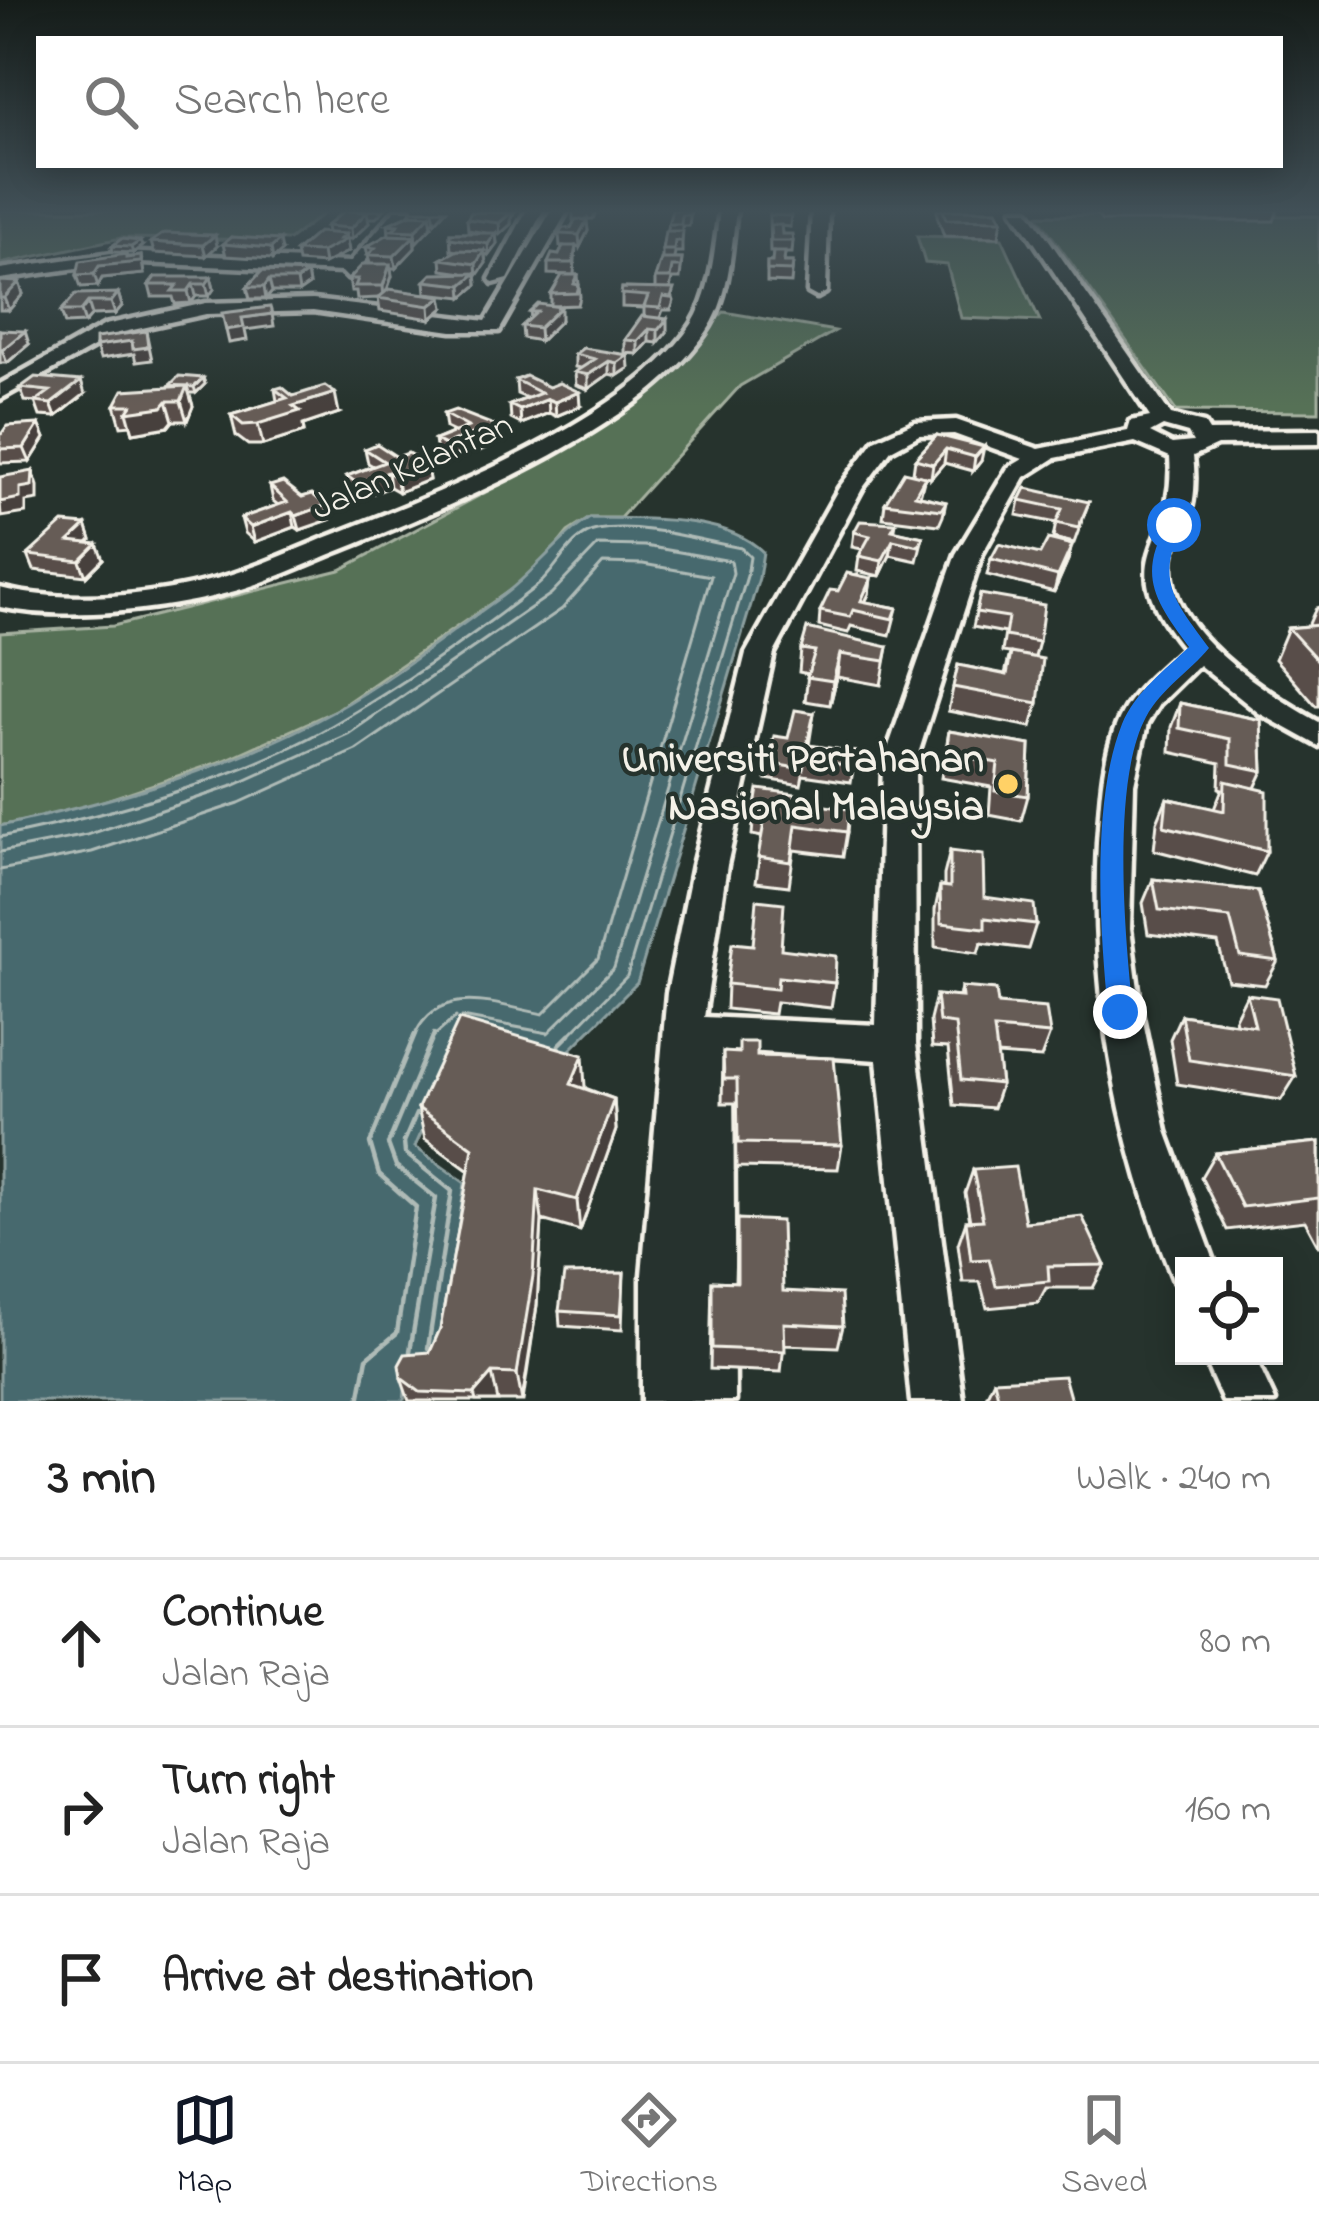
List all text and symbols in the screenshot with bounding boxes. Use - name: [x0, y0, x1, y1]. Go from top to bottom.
- search box: [36, 36, 1283, 168]
- icon: search: [78, 69, 144, 135]
- text: Search here: [174, 69, 390, 135]
- street label: Jalan Kelantan: [304, 400, 522, 536]
- route start: [1147, 498, 1201, 552]
- place label: Universiti Pertahanan Nasional Malaysia: [622, 730, 984, 839]
- marker: Universiti Pertahanan Nasional Malaysia: [995, 771, 1021, 797]
- route end: [1093, 985, 1147, 1039]
- map controls: [1175, 1257, 1283, 1365]
- button: locate: [1175, 1257, 1283, 1365]
- text: 3 min: [48, 1442, 156, 1517]
- text: Walk · 240 m: [1076, 1451, 1271, 1508]
- text: Continue: [162, 1581, 323, 1647]
- icon: ahead: [48, 1610, 114, 1676]
- text: 80 m: [1200, 1614, 1271, 1671]
- text: Jalan Raja: [162, 1647, 330, 1704]
- text: Turn right: [162, 1749, 335, 1815]
- icon: right: [48, 1778, 114, 1844]
- text: 160 m: [1185, 1782, 1271, 1839]
- text: Jalan Raja: [162, 1815, 330, 1872]
- icon: arrive: [48, 1946, 114, 2012]
- text: Arrive at destination: [162, 1946, 533, 2012]
- tab: Map: [172, 2087, 238, 2207]
- tab: Directions: [581, 2087, 718, 2207]
- tab: Saved: [1061, 2087, 1147, 2207]

